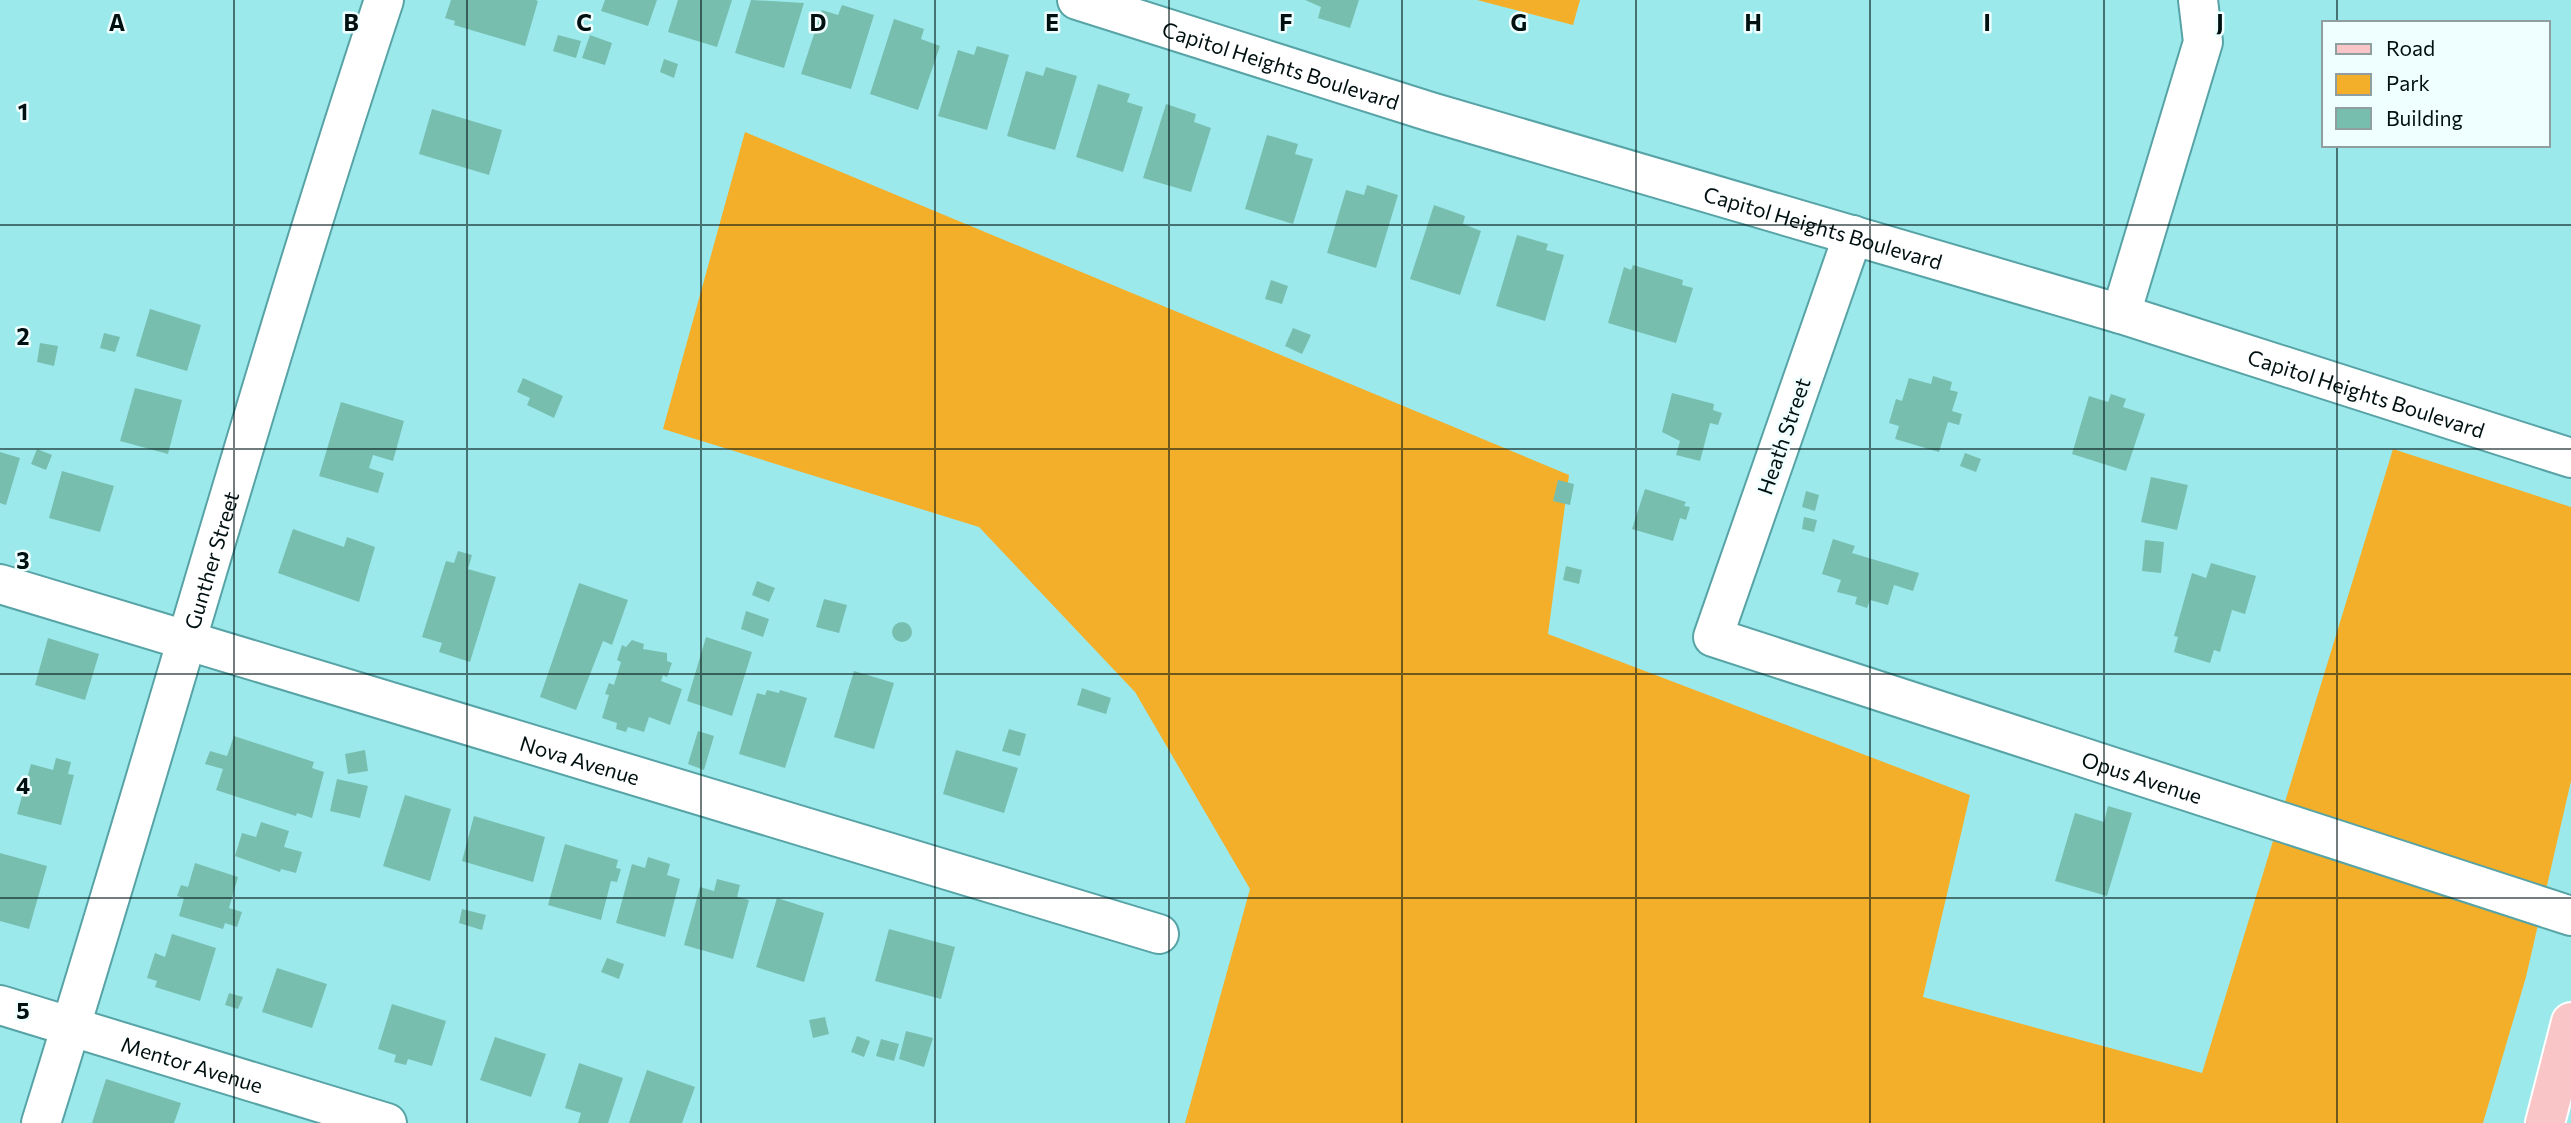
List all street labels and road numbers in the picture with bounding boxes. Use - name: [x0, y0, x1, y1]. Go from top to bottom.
- street label: Capitol Heights Boulevard: [1159, 15, 1403, 114]
- street label: Capitol Heights Boulevard: [1701, 180, 1945, 274]
- street label: Capitol Heights Boulevard: [2245, 343, 2488, 442]
- street label: Heath Street: [1751, 374, 1815, 498]
- street label: Gunther Street: [178, 488, 243, 632]
- street label: Nova Avenue: [517, 729, 643, 789]
- street label: Opus Avenue: [2079, 745, 2205, 808]
- street label: Mentor Avenue: [118, 1030, 266, 1097]

